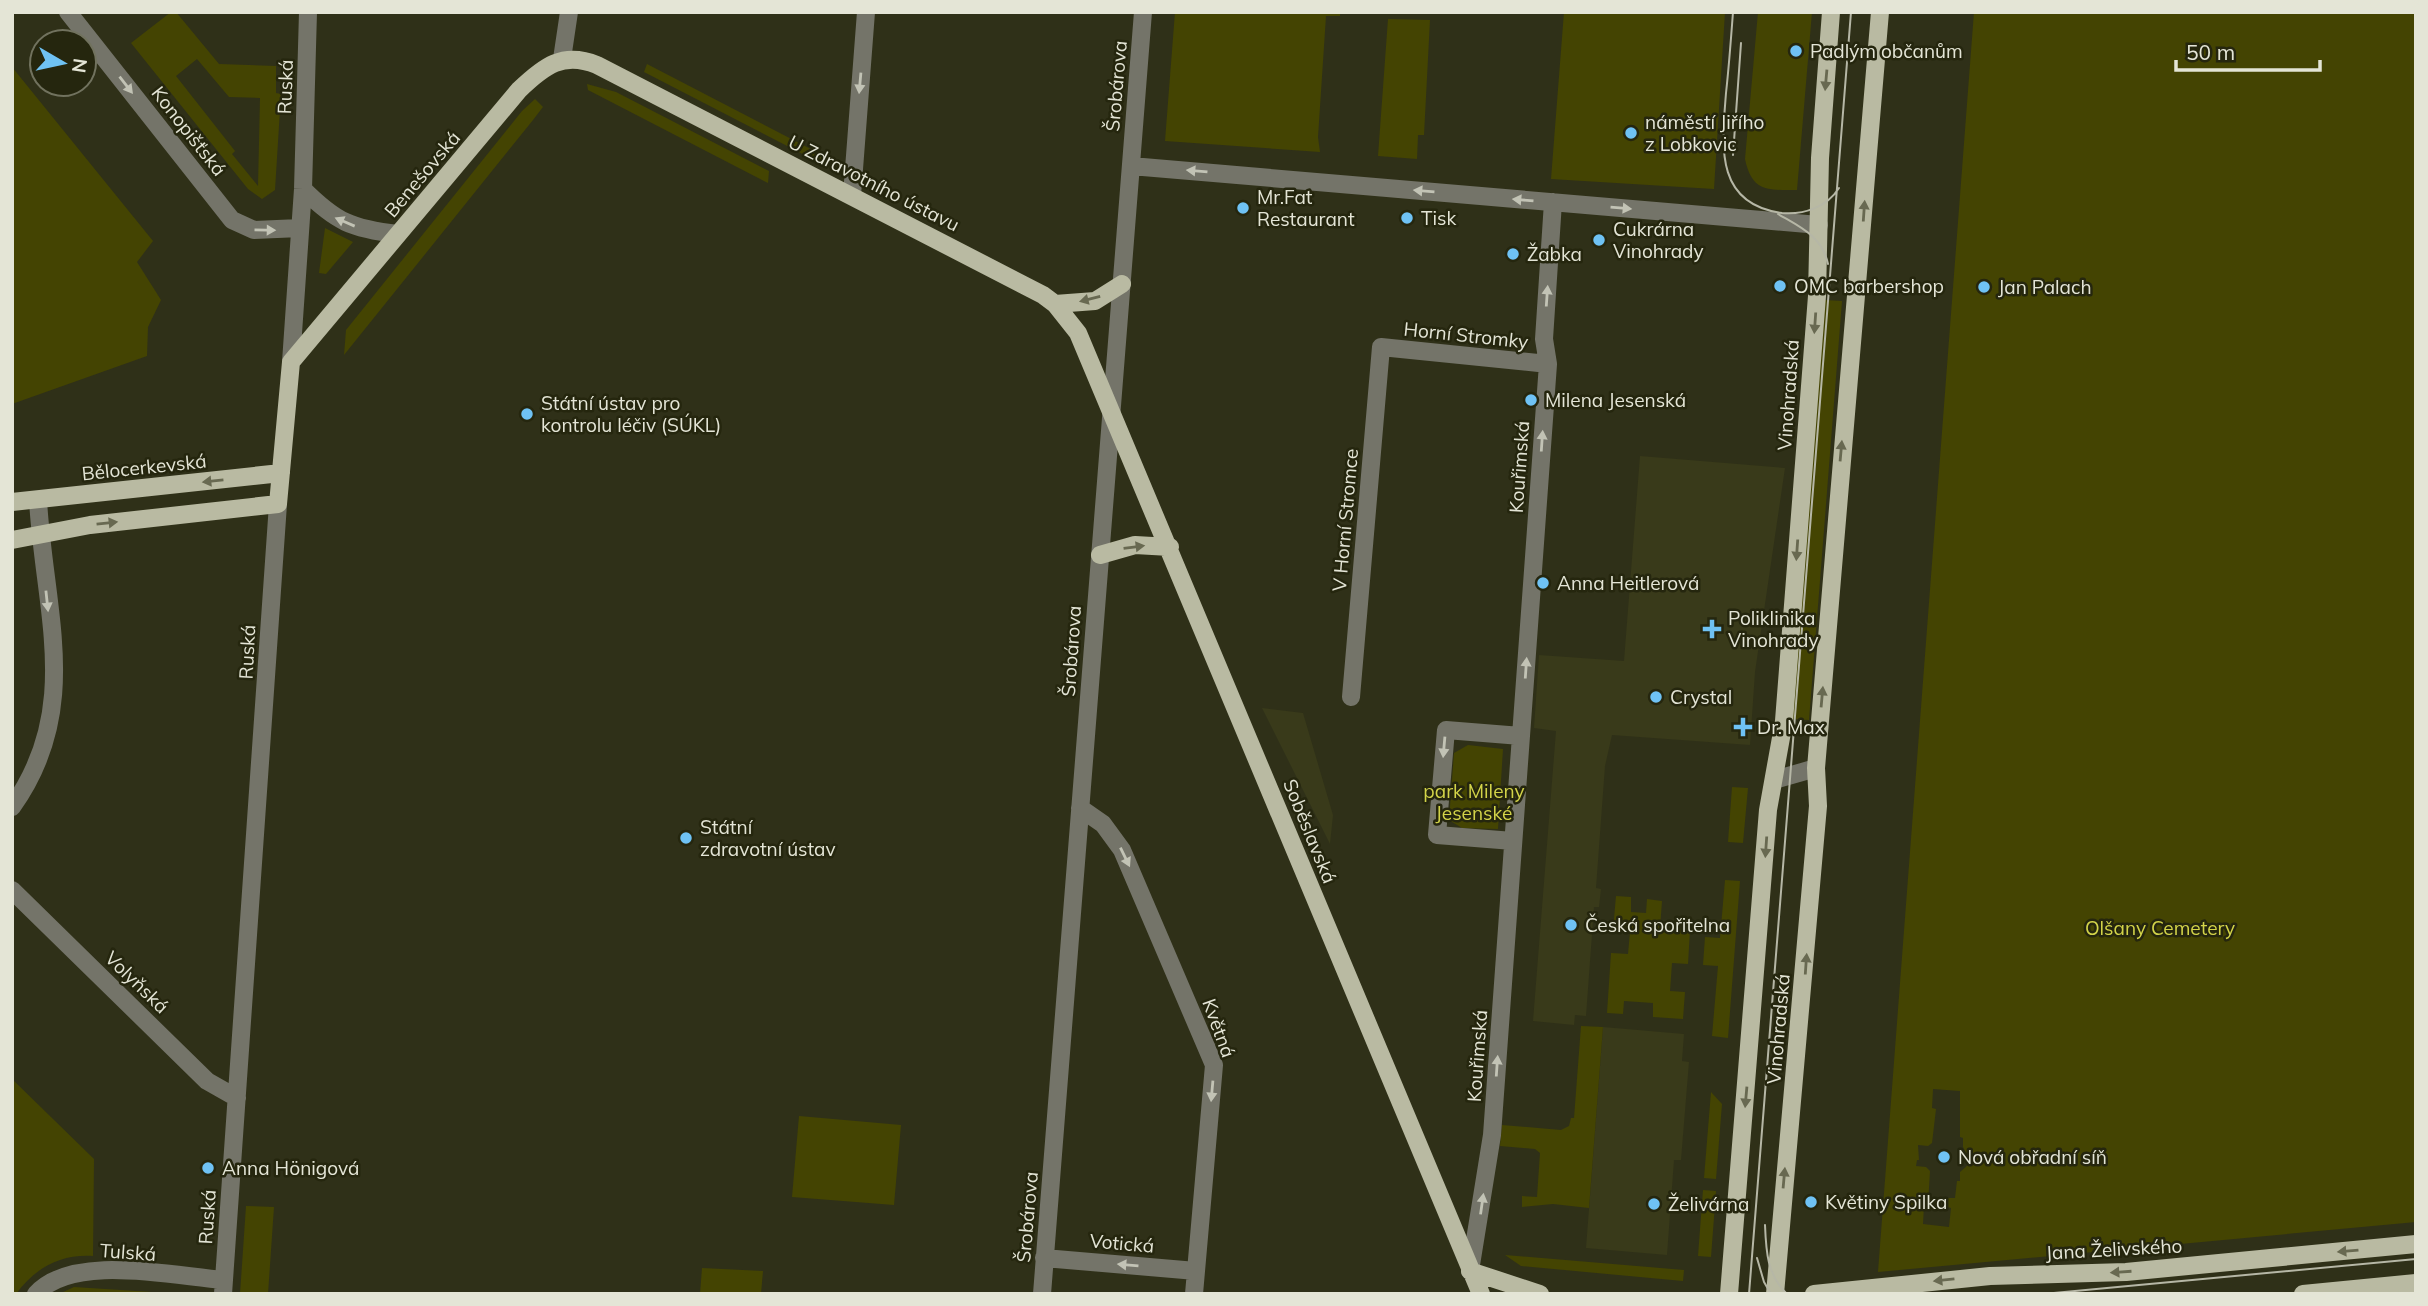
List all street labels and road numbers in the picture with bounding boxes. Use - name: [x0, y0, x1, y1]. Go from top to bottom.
- street label: Šrobárova: [1100, 40, 1132, 132]
- street label: Ruská: [272, 59, 298, 115]
- street label: Konopišťská: [147, 81, 231, 181]
- street label: Benešovská: [379, 126, 465, 222]
- street label: U Zdravotního ústavu: [784, 129, 964, 237]
- street label: Horní Stromky: [1402, 317, 1530, 353]
- street label: Vinohradská: [1772, 339, 1804, 451]
- street label: Kouřimská: [1504, 420, 1534, 514]
- street label: V Horní Stromce: [1327, 448, 1363, 592]
- street label: Bělocerkevská: [80, 449, 208, 485]
- street label: Šrobárova: [1056, 605, 1086, 697]
- street label: Ruská: [234, 624, 260, 680]
- street label: Soběslavská: [1278, 775, 1342, 887]
- street label: Volyňská: [100, 946, 174, 1018]
- street label: Vinohradská: [1761, 973, 1795, 1085]
- street label: Květná: [1197, 995, 1241, 1061]
- street label: Kouřimská: [1462, 1009, 1492, 1103]
- street label: Šrobárova: [1011, 1171, 1043, 1263]
- street label: Ruská: [193, 1189, 221, 1245]
- street label: Votická: [1089, 1228, 1155, 1258]
- street label: Jana Želivského: [2045, 1233, 2183, 1265]
- street label: Tulská: [99, 1238, 157, 1266]

